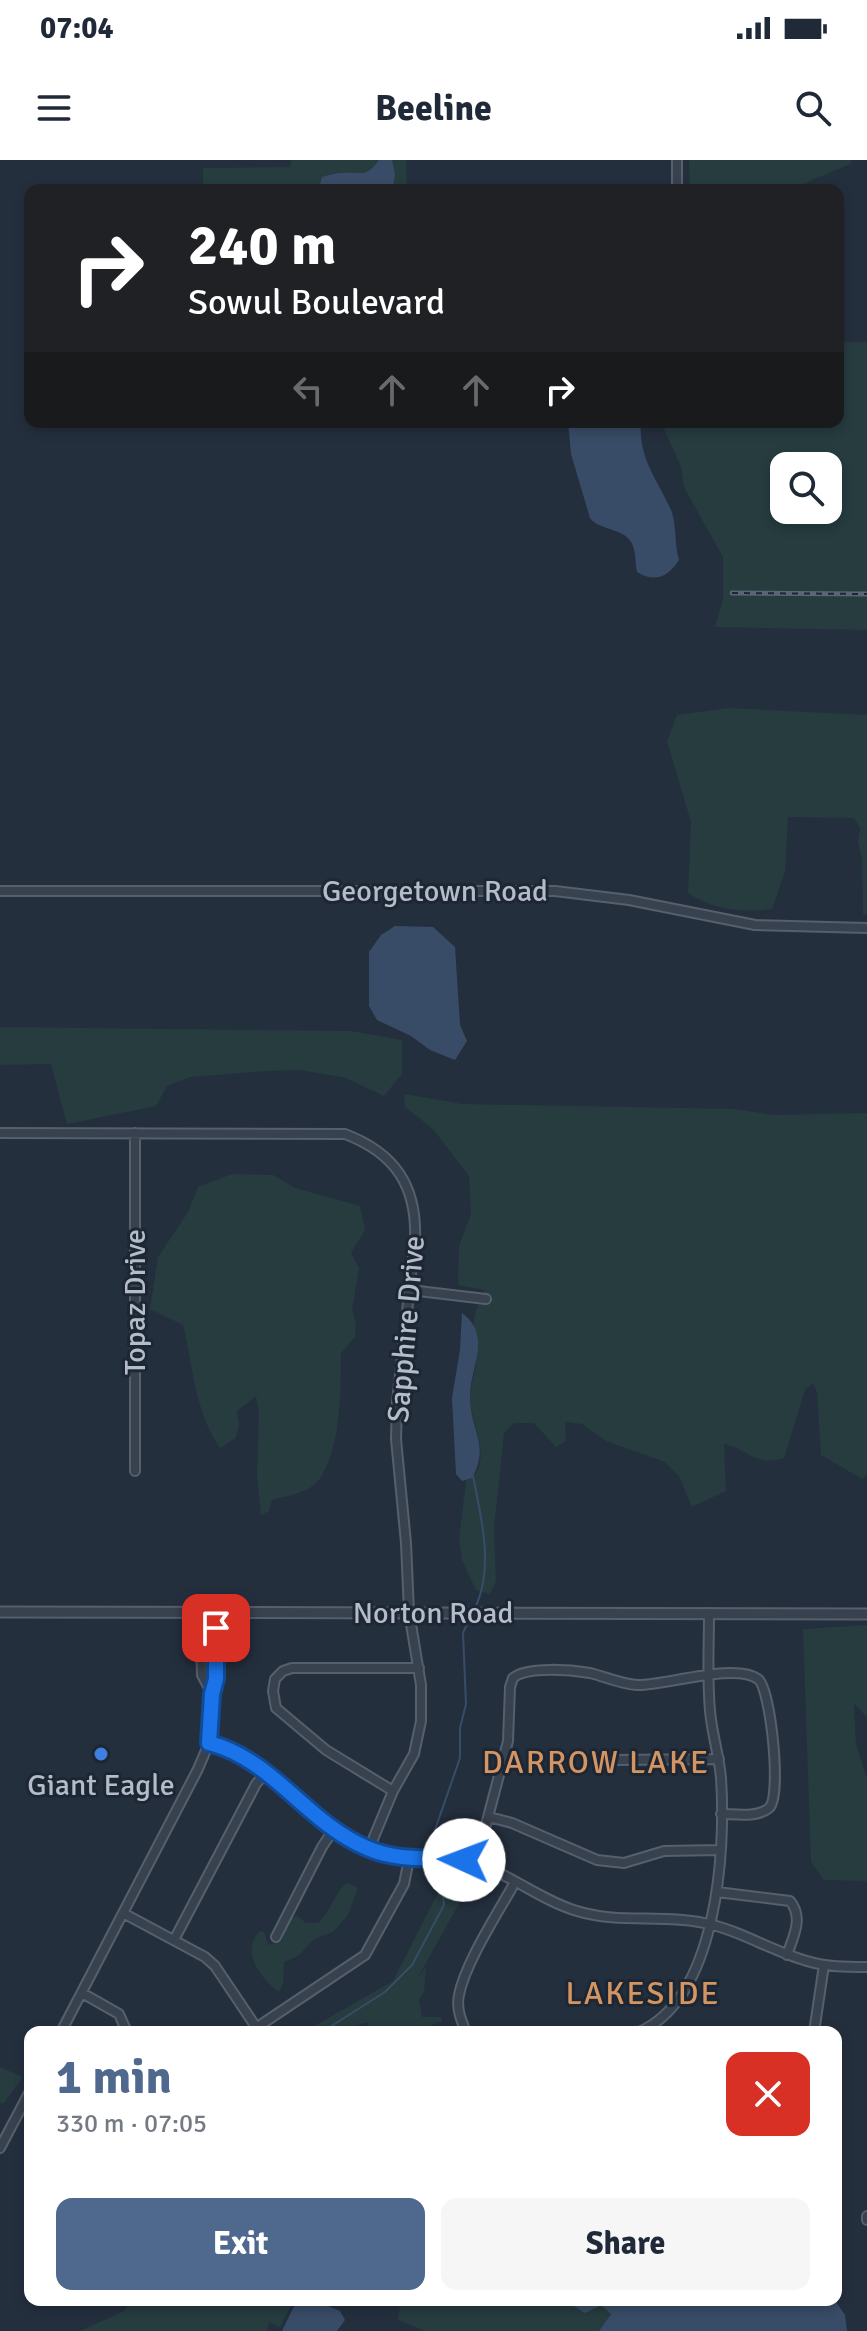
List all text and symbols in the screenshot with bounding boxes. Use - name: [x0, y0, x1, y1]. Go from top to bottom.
- text: 07:04: [40, 10, 114, 47]
- icon: menu: [32, 86, 76, 130]
- text: Beeline: [375, 86, 492, 131]
- icon: search: [791, 86, 835, 130]
- text: 240 m: [188, 211, 336, 280]
- icon: right: [56, 216, 160, 320]
- text: Sowul Boulevard: [188, 280, 445, 325]
- icon: left: [286, 368, 330, 412]
- icon: ahead: [370, 368, 414, 412]
- icon: ahead: [454, 368, 498, 412]
- icon: right: [538, 368, 582, 412]
- map controls: [770, 452, 842, 524]
- button: search: [770, 452, 842, 524]
- street label: Georgetown Road: [322, 873, 548, 910]
- street label: Topaz Drive: [117, 1229, 154, 1375]
- street label: Sapphire Drive: [380, 1234, 433, 1424]
- pin: [182, 1594, 250, 1662]
- street label: Norton Road: [353, 1595, 513, 1632]
- icon: arrive: [194, 1606, 238, 1650]
- district label: DARROW LAKE: [482, 1743, 710, 1782]
- marker: Giant Eagle: [92, 1745, 110, 1763]
- place label: Giant Eagle: [27, 1767, 175, 1804]
- position arrow: [422, 1818, 506, 1902]
- district label: LAKESIDE: [565, 1974, 721, 2013]
- text: 1 min: [56, 2048, 172, 2107]
- button: close: [726, 2052, 810, 2136]
- text: 330 m · 07:05: [56, 2108, 207, 2140]
- button: Exit: [56, 2198, 425, 2290]
- button: Share: [441, 2198, 810, 2290]

